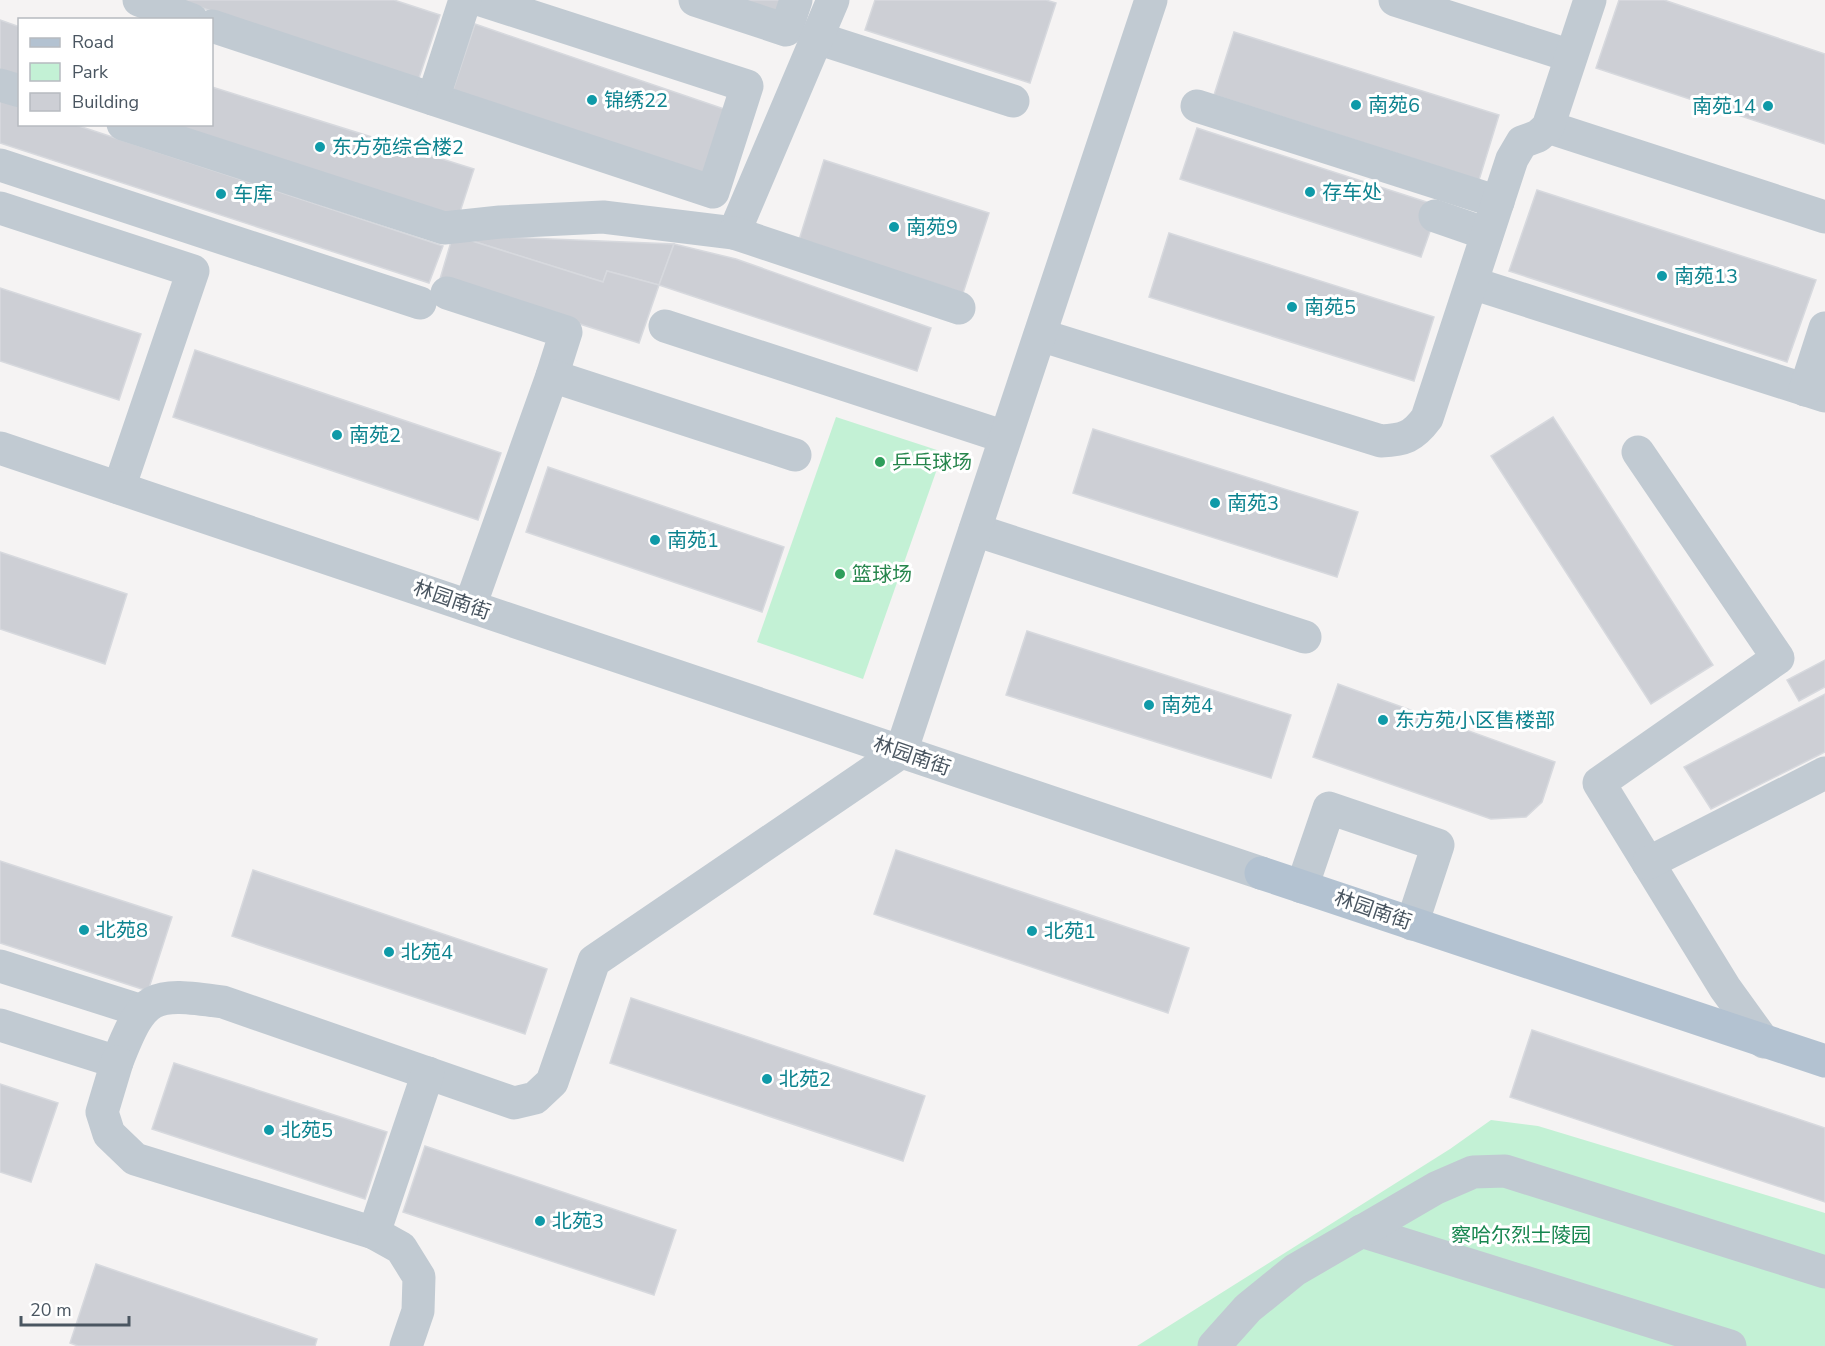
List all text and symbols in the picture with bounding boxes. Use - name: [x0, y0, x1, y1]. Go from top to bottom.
- legend: [18, 18, 213, 126]
- text: Road: [72, 30, 114, 54]
- text: Park: [72, 60, 109, 84]
- place label: 锦绣22: [604, 87, 668, 114]
- text: Building: [72, 90, 139, 114]
- place label: 南苑6: [1368, 92, 1420, 119]
- marker: 锦绣22: [585, 93, 599, 107]
- place label: 南苑14: [1692, 93, 1756, 120]
- marker: 南苑6: [1349, 98, 1363, 112]
- marker: 南苑14: [1761, 99, 1775, 113]
- place label: 东方苑综合楼2: [332, 134, 464, 161]
- marker: 东方苑综合楼2: [313, 140, 327, 154]
- place label: 存车处: [1322, 179, 1382, 206]
- place label: 车库: [233, 181, 273, 208]
- marker: 存车处: [1303, 185, 1317, 199]
- marker: 车库: [214, 187, 228, 201]
- place label: 南苑9: [906, 214, 958, 241]
- marker: 南苑9: [887, 220, 901, 234]
- place label: 南苑13: [1674, 263, 1738, 290]
- marker: 南苑13: [1655, 269, 1669, 283]
- place label: 南苑5: [1304, 294, 1356, 321]
- marker: 南苑5: [1285, 300, 1299, 314]
- place label: 南苑2: [349, 422, 401, 449]
- marker: 南苑2: [330, 428, 344, 442]
- place label: 乒乓球场: [892, 449, 972, 476]
- marker: 乒乓球场: [873, 455, 887, 469]
- place label: 南苑3: [1227, 490, 1279, 517]
- marker: 南苑3: [1208, 496, 1222, 510]
- place label: 南苑1: [667, 527, 719, 554]
- marker: 南苑1: [648, 533, 662, 547]
- place label: 篮球场: [852, 561, 912, 588]
- marker: 篮球场: [833, 567, 847, 581]
- street label: 林园南街: [410, 574, 494, 626]
- place label: 南苑4: [1161, 692, 1213, 719]
- marker: 南苑4: [1142, 698, 1156, 712]
- place label: 东方苑小区售楼部: [1395, 707, 1555, 734]
- marker: 东方苑小区售楼部: [1376, 713, 1390, 727]
- street label: 林园南街: [870, 730, 954, 782]
- street label: 林园南街: [1331, 884, 1415, 936]
- place label: 北苑8: [96, 917, 148, 944]
- place label: 北苑1: [1044, 918, 1096, 945]
- marker: 北苑8: [77, 923, 91, 937]
- marker: 北苑1: [1025, 924, 1039, 938]
- place label: 北苑4: [401, 939, 453, 966]
- marker: 北苑4: [382, 945, 396, 959]
- place label: 北苑2: [779, 1066, 831, 1093]
- marker: 北苑2: [760, 1072, 774, 1086]
- place label: 北苑5: [281, 1117, 333, 1144]
- marker: 北苑5: [262, 1123, 276, 1137]
- place label: 北苑3: [552, 1208, 604, 1235]
- marker: 北苑3: [533, 1214, 547, 1228]
- park label: 察哈尔烈士陵园: [1451, 1222, 1591, 1249]
- scale bar: [21, 1289, 129, 1327]
- text: 20 m: [30, 1298, 72, 1322]

